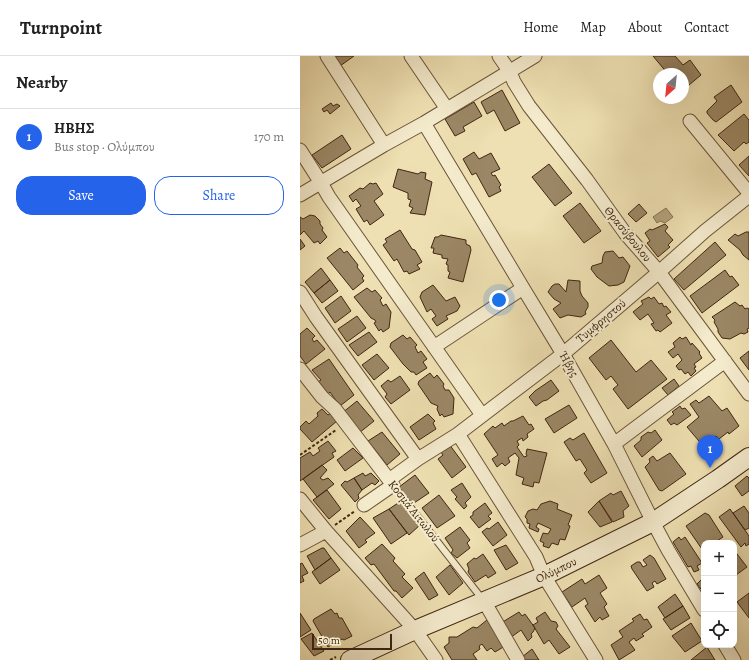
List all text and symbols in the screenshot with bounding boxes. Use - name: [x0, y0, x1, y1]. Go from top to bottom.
- text: Turnpoint: [20, 15, 102, 41]
- text: Home: [523, 18, 558, 37]
- text: Map: [580, 18, 606, 37]
- text: About: [628, 18, 662, 37]
- text: Contact: [684, 18, 729, 37]
- north arrow: [653, 68, 689, 104]
- text: Nearby: [16, 71, 67, 94]
- text: ΗΒΗΣ: [54, 118, 95, 138]
- text: 1: [27, 128, 31, 145]
- text: 170 m: [254, 128, 284, 145]
- text: Bus stop · Ολύμπου: [54, 138, 155, 155]
- button: Save: [16, 176, 146, 215]
- button: Share: [154, 176, 284, 215]
- street label: Θρασύβουλου: [601, 203, 655, 265]
- your location: [489, 290, 509, 310]
- street label: Τυμφρηστού: [573, 295, 629, 347]
- street label: Ήβης: [555, 348, 583, 380]
- pin: 1: [697, 435, 723, 468]
- street label: Κοσμά Αιτωλού: [385, 477, 443, 545]
- map controls: [701, 540, 737, 648]
- button: +: [701, 540, 737, 576]
- street label: Ολύμπου: [533, 553, 579, 587]
- button: −: [701, 576, 737, 612]
- button: locate: [701, 612, 737, 648]
- scale bar: [312, 632, 392, 651]
- text: 50 m: [318, 633, 340, 648]

